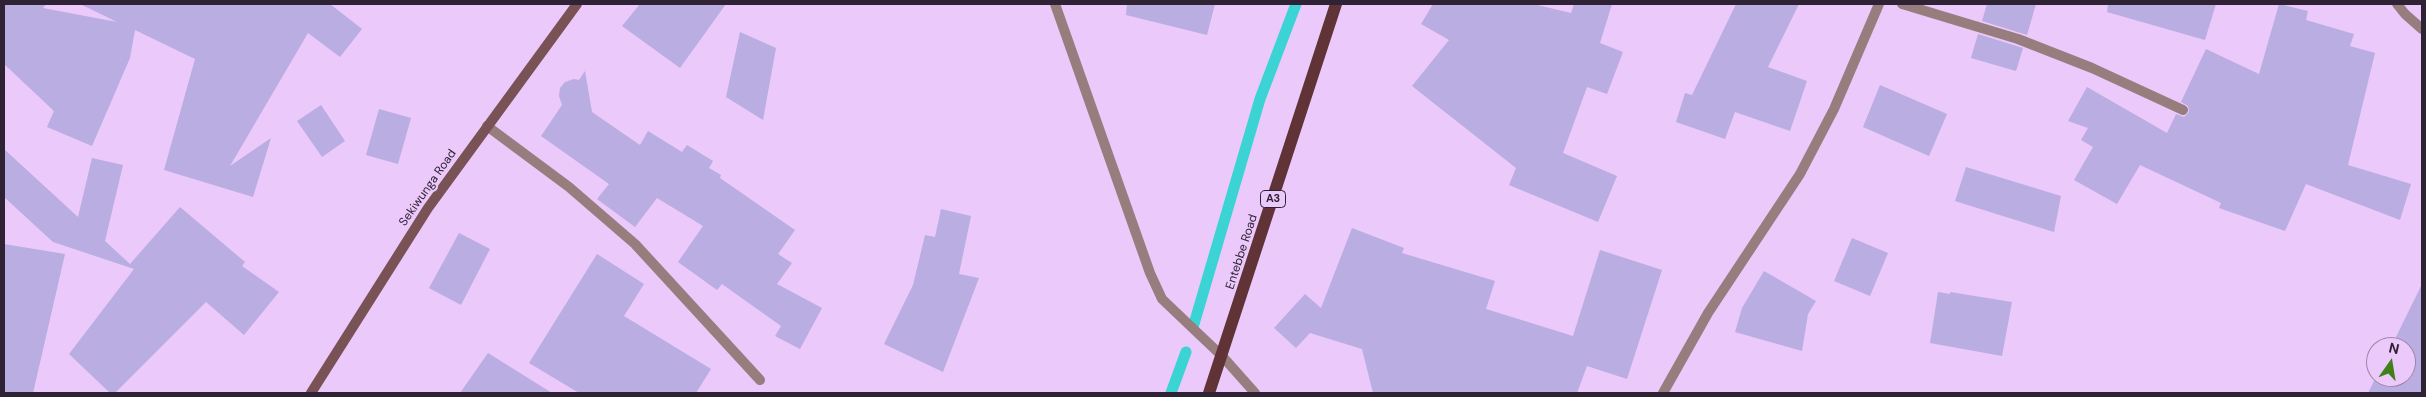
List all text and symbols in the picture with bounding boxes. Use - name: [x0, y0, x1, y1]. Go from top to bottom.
- street label: Sekiwunga Road: [396, 147, 460, 229]
- road number: A3: [1260, 190, 1286, 208]
- street label: Entebbe Road: [1223, 213, 1261, 291]
- north arrow: [2366, 337, 2416, 387]
- text: N: [2387, 338, 2401, 358]

